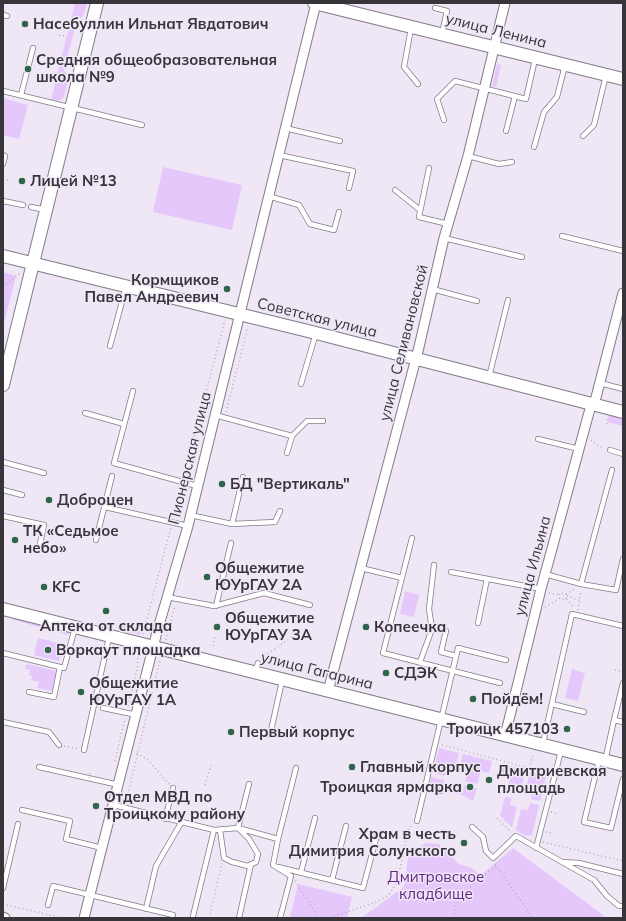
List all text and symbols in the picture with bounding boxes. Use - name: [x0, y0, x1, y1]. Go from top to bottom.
- street label: улица Ленина: [444, 10, 548, 52]
- place label: Насебуллин Ильнат Явдатович: [33, 15, 269, 33]
- marker: Насебуллин Ильнат Явдатович: [20, 19, 30, 29]
- place label: Средняя общеобразовательная школа №9: [36, 51, 277, 86]
- marker: Средняя общеобразовательная школа №9: [23, 64, 33, 74]
- place label: Лицей №13: [30, 172, 117, 190]
- marker: Лицей №13: [17, 176, 27, 186]
- street label: улица Селивановской: [376, 263, 432, 423]
- place label: Кормщиков Павел Андреевич: [84, 271, 219, 306]
- marker: Кормщиков Павел Андреевич: [222, 284, 232, 294]
- street label: Советская улица: [255, 294, 379, 342]
- street label: Пионерская улица: [165, 390, 215, 526]
- place label: БД "Вертикаль": [230, 475, 350, 493]
- marker: БД "Вертикаль": [217, 479, 227, 489]
- place label: Доброцен: [57, 491, 133, 509]
- marker: Доброцен: [44, 495, 54, 505]
- street label: улица Ильина: [511, 514, 555, 618]
- place label: ТК «Седьмое небо»: [23, 522, 119, 557]
- marker: ТК «Седьмое небо»: [10, 535, 20, 545]
- place label: Общежитие ЮУрГАУ 2А: [215, 559, 304, 594]
- marker: Общежитие ЮУрГАУ 2А: [202, 572, 212, 582]
- place label: KFC: [52, 578, 81, 596]
- marker: KFC: [39, 582, 49, 592]
- marker: Аптека от склада: [101, 606, 111, 616]
- place label: Общежитие ЮУрГАУ 3А: [225, 609, 314, 644]
- place label: Аптека от склада: [40, 617, 172, 635]
- place label: Копеечка: [374, 618, 446, 636]
- marker: Общежитие ЮУрГАУ 3А: [212, 622, 222, 632]
- marker: Копеечка: [361, 622, 371, 632]
- place label: Воркаут площадка: [56, 641, 201, 659]
- marker: Воркаут площадка: [43, 645, 53, 655]
- street label: улица Гагарина: [259, 648, 375, 694]
- place label: СДЭК: [394, 664, 437, 682]
- marker: СДЭК: [381, 668, 391, 678]
- place label: Общежитие ЮУрГАУ 1А: [89, 674, 178, 709]
- marker: Общежитие ЮУрГАУ 1А: [76, 687, 86, 697]
- place label: Пойдём!: [481, 690, 543, 708]
- marker: Пойдём!: [468, 694, 478, 704]
- place label: Троицк 457103: [447, 720, 559, 738]
- place label: Первый корпус: [239, 723, 355, 741]
- marker: Троицк 457103: [562, 724, 572, 734]
- marker: Первый корпус: [226, 727, 236, 737]
- place label: Главный корпус: [360, 758, 481, 776]
- marker: Главный корпус: [347, 762, 357, 772]
- place label: Дмитриевская площадь: [497, 762, 607, 797]
- marker: Дмитриевская площадь: [484, 775, 494, 785]
- place label: Троицкая ярмарка: [320, 778, 462, 796]
- marker: Троицкая ярмарка: [465, 782, 475, 792]
- place label: Отдел МВД по Троицкому району: [104, 788, 245, 823]
- marker: Отдел МВД по Троицкому району: [91, 801, 101, 811]
- place label: Храм в честь Димитрия Солунского: [289, 825, 456, 860]
- marker: Храм в честь Димитрия Солунского: [459, 838, 469, 848]
- park label: Дмитровское кладбище: [388, 868, 484, 903]

